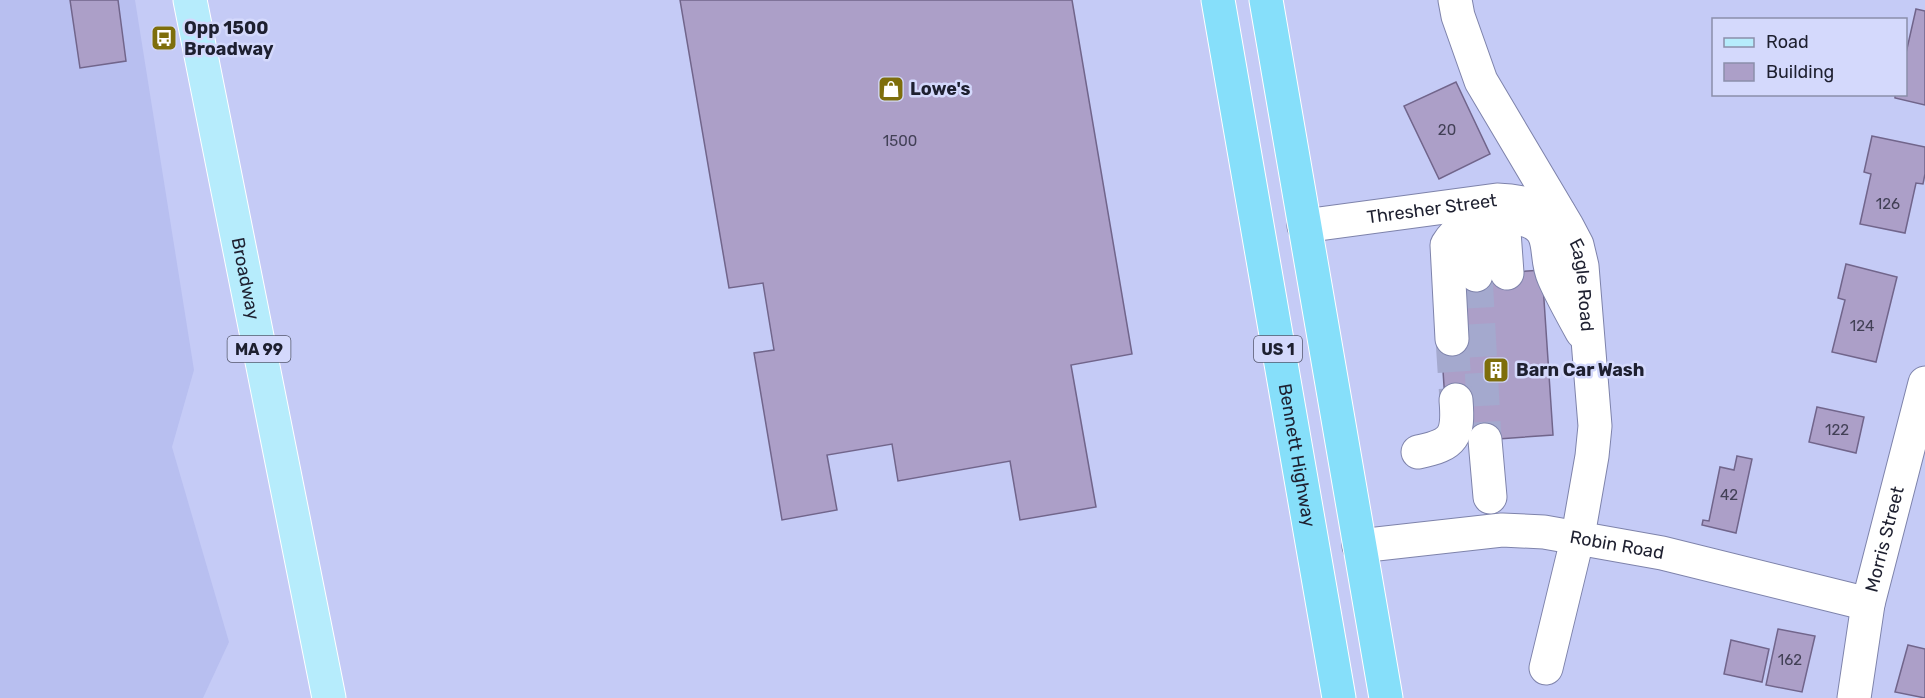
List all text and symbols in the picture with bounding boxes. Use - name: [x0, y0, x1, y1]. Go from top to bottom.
- place label: Opp 1500 Broadway: [184, 17, 274, 60]
- legend: [1712, 18, 1907, 96]
- bus stop icon: Opp 1500 Broadway: [149, 23, 179, 53]
- text: Road: [1766, 31, 1809, 53]
- text: Building: [1766, 61, 1834, 83]
- shop icon: Lowe's: [876, 74, 906, 104]
- place label: Lowe's: [910, 78, 970, 100]
- house number: 20: [1438, 121, 1456, 139]
- house number: 1500: [883, 132, 917, 150]
- street label: Thresher Street: [1365, 189, 1498, 228]
- house number: 126: [1876, 195, 1900, 213]
- street label: Broadway: [227, 235, 264, 322]
- street label: Eagle Road: [1565, 235, 1598, 332]
- house number: 124: [1850, 317, 1874, 335]
- road number: MA 99: [228, 336, 290, 362]
- road number: US 1: [1254, 336, 1302, 362]
- building icon: Barn Car Wash: [1481, 355, 1511, 385]
- place label: Barn Car Wash: [1516, 359, 1645, 381]
- street label: Bennett Highway: [1274, 382, 1320, 529]
- house number: 122: [1825, 421, 1849, 439]
- street label: Morris Street: [1861, 484, 1909, 594]
- house number: 42: [1720, 486, 1738, 504]
- street label: Robin Road: [1568, 526, 1666, 564]
- house number: 162: [1778, 651, 1802, 669]

